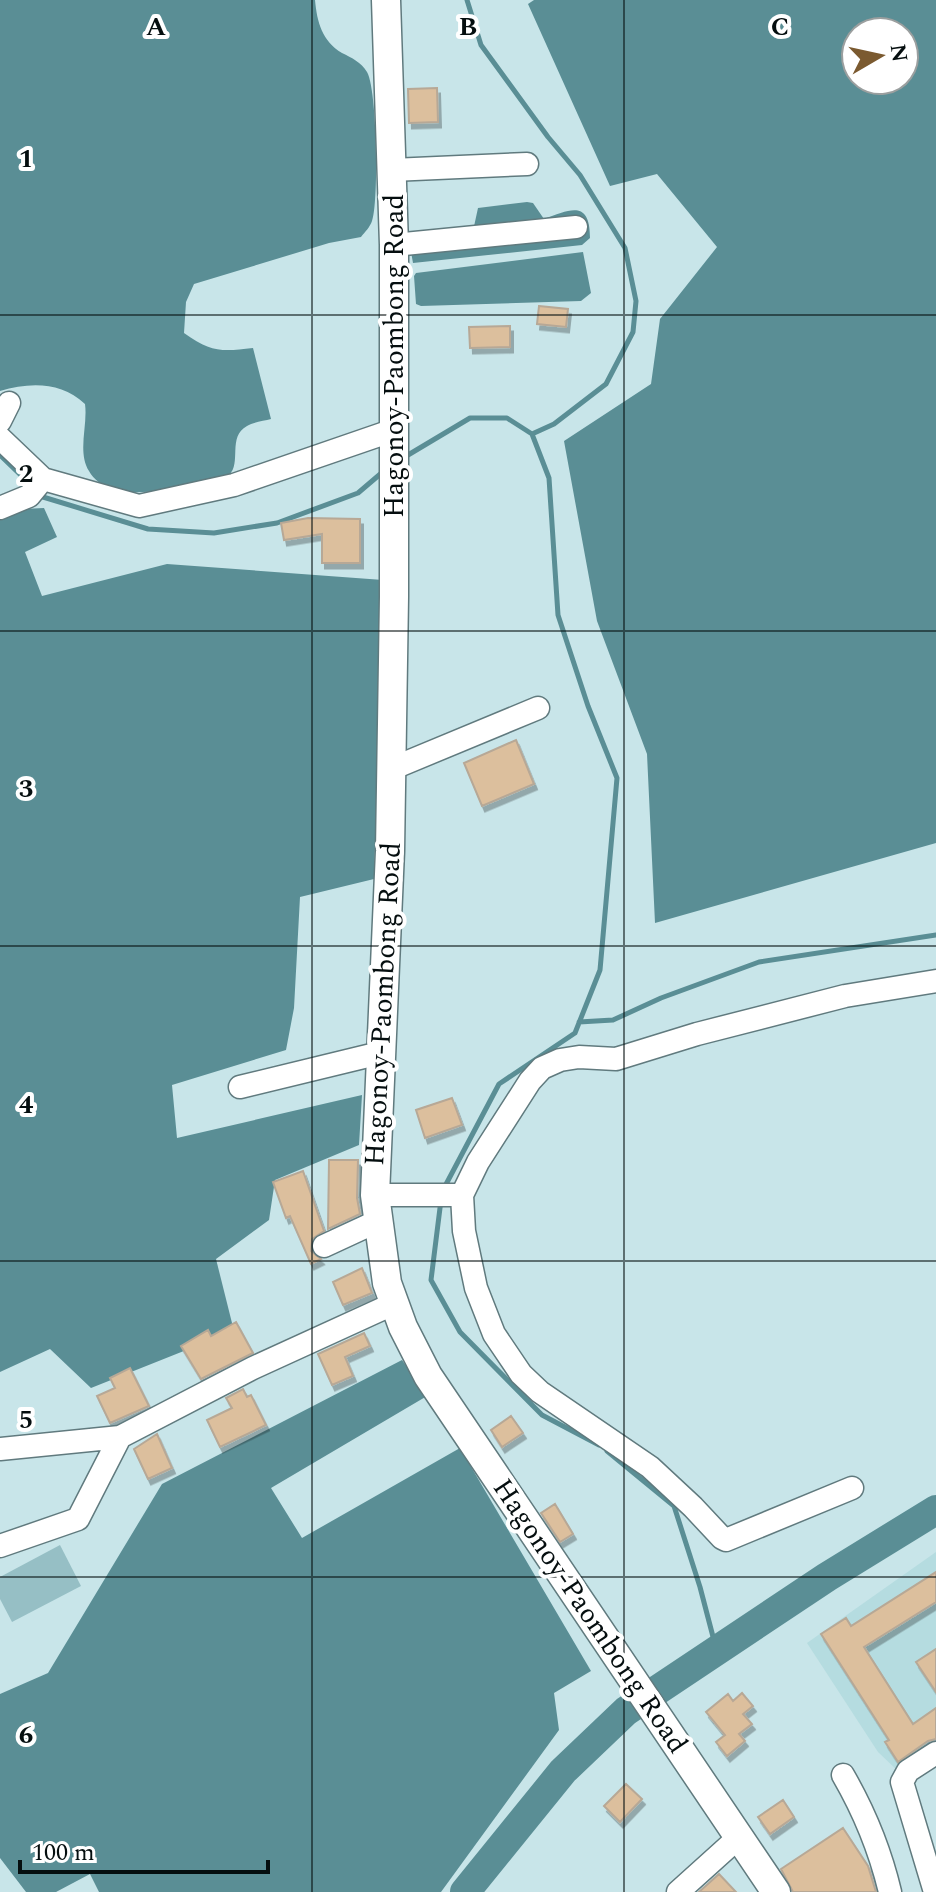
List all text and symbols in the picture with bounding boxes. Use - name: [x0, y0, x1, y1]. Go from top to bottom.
- text: A: [146, 7, 166, 47]
- text: B: [459, 7, 477, 47]
- text: C: [771, 7, 789, 47]
- north arrow: [840, 16, 920, 96]
- text: N: [881, 42, 916, 65]
- text: 1: [19, 139, 33, 179]
- street label: Hagonoy-Paombong Road: [373, 194, 416, 518]
- text: 2: [19, 454, 33, 494]
- text: 3: [19, 769, 33, 809]
- street label: Hagonoy-Paombong Road: [353, 841, 413, 1167]
- text: 4: [19, 1085, 34, 1125]
- text: 5: [19, 1400, 33, 1440]
- street label: Hagonoy-Paombong Road: [482, 1470, 698, 1762]
- text: 6: [19, 1715, 33, 1755]
- scale bar: [20, 1824, 268, 1874]
- text: 100 m: [32, 1835, 95, 1871]

